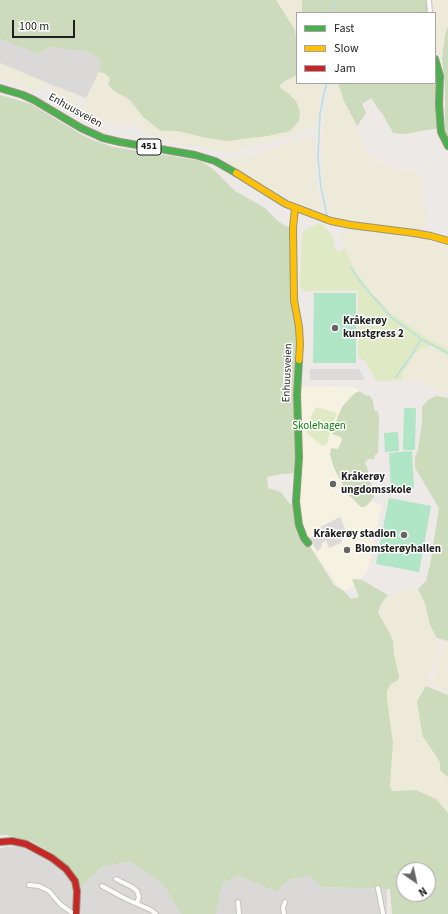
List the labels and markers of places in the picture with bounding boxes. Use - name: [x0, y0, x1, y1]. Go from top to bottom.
- place label: Kråkerøy kunstgress 2: [343, 315, 404, 341]
- marker: Kråkerøy kunstgress 2: [330, 323, 340, 333]
- place label: Kråkerøy ungdomsskole: [341, 471, 411, 497]
- marker: Kråkerøy ungdomsskole: [328, 479, 338, 489]
- place label: Kråkerøy stadion: [314, 528, 396, 542]
- marker: Kråkerøy stadion: [399, 530, 409, 540]
- place label: Blomsterøyhallen: [355, 543, 441, 557]
- marker: Blomsterøyhallen: [342, 545, 352, 555]

